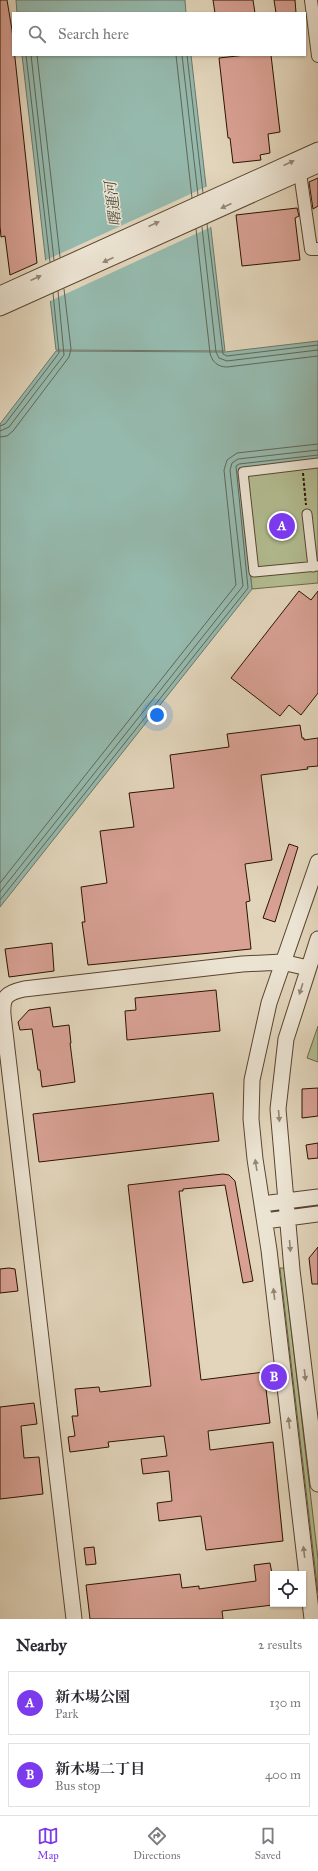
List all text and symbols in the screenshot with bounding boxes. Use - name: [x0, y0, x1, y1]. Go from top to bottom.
- search box: [12, 12, 306, 56]
- icon: search: [26, 23, 48, 45]
- text: Search here: [58, 25, 129, 43]
- one-way arrow: [284, 160, 295, 166]
- water label: 曙運河: [101, 178, 125, 227]
- one-way arrow: [220, 203, 232, 210]
- one-way arrow: [148, 221, 160, 228]
- one-way arrow: [102, 257, 113, 263]
- one-way arrow: [30, 275, 41, 281]
- pin: A: [269, 511, 295, 541]
- your location: [147, 705, 167, 725]
- one-way arrow: [298, 983, 304, 995]
- one-way arrow: [276, 1110, 282, 1122]
- one-way arrow: [253, 1159, 259, 1172]
- one-way arrow: [287, 1240, 294, 1252]
- one-way arrow: [271, 1288, 277, 1300]
- pin: B: [261, 1362, 287, 1392]
- one-way arrow: [302, 1369, 308, 1381]
- one-way arrow: [286, 1417, 292, 1429]
- one-way arrow: [301, 1546, 307, 1558]
- map controls: [270, 1571, 306, 1607]
- button: locate: [270, 1571, 306, 1607]
- text: Nearby: [16, 1635, 67, 1656]
- text: 2 results: [258, 1637, 302, 1653]
- text: 新木場公園: [55, 1688, 130, 1706]
- text: A: [26, 1695, 34, 1711]
- text: 130 m: [269, 1695, 301, 1711]
- text: Park: [55, 1706, 79, 1722]
- text: 新木場二丁目: [55, 1760, 145, 1778]
- text: B: [26, 1767, 34, 1783]
- text: 400 m: [265, 1767, 301, 1783]
- text: Bus stop: [55, 1778, 101, 1794]
- tab: Map: [37, 1825, 59, 1862]
- tab: Directions: [133, 1825, 181, 1862]
- tab: Saved: [255, 1825, 281, 1862]

